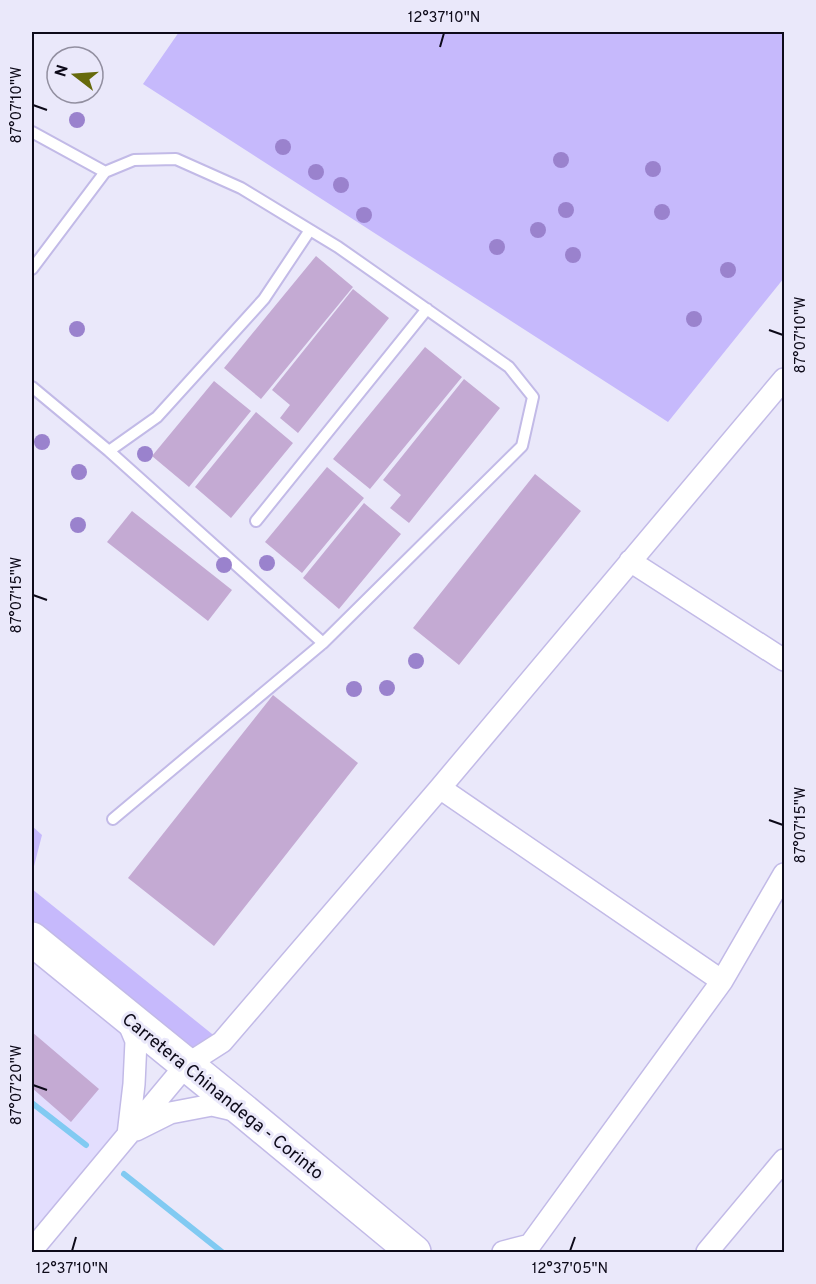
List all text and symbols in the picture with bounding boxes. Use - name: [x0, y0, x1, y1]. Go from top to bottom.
- text: 12°37'10"N: [408, 9, 480, 28]
- north arrow: [45, 45, 105, 105]
- text: N: [51, 63, 74, 80]
- text: 87°07'10"W: [8, 66, 27, 144]
- text: 87°07'10"W: [792, 296, 811, 374]
- text: 87°07'15"W: [8, 557, 27, 633]
- text: 87°07'15"W: [792, 787, 811, 863]
- street label: Carretera Chinandega - Corinto: [116, 1009, 328, 1186]
- text: 87°07'20"W: [8, 1045, 27, 1125]
- text: 12°37'10"N: [36, 1260, 108, 1279]
- text: 12°37'05"N: [532, 1260, 608, 1279]

